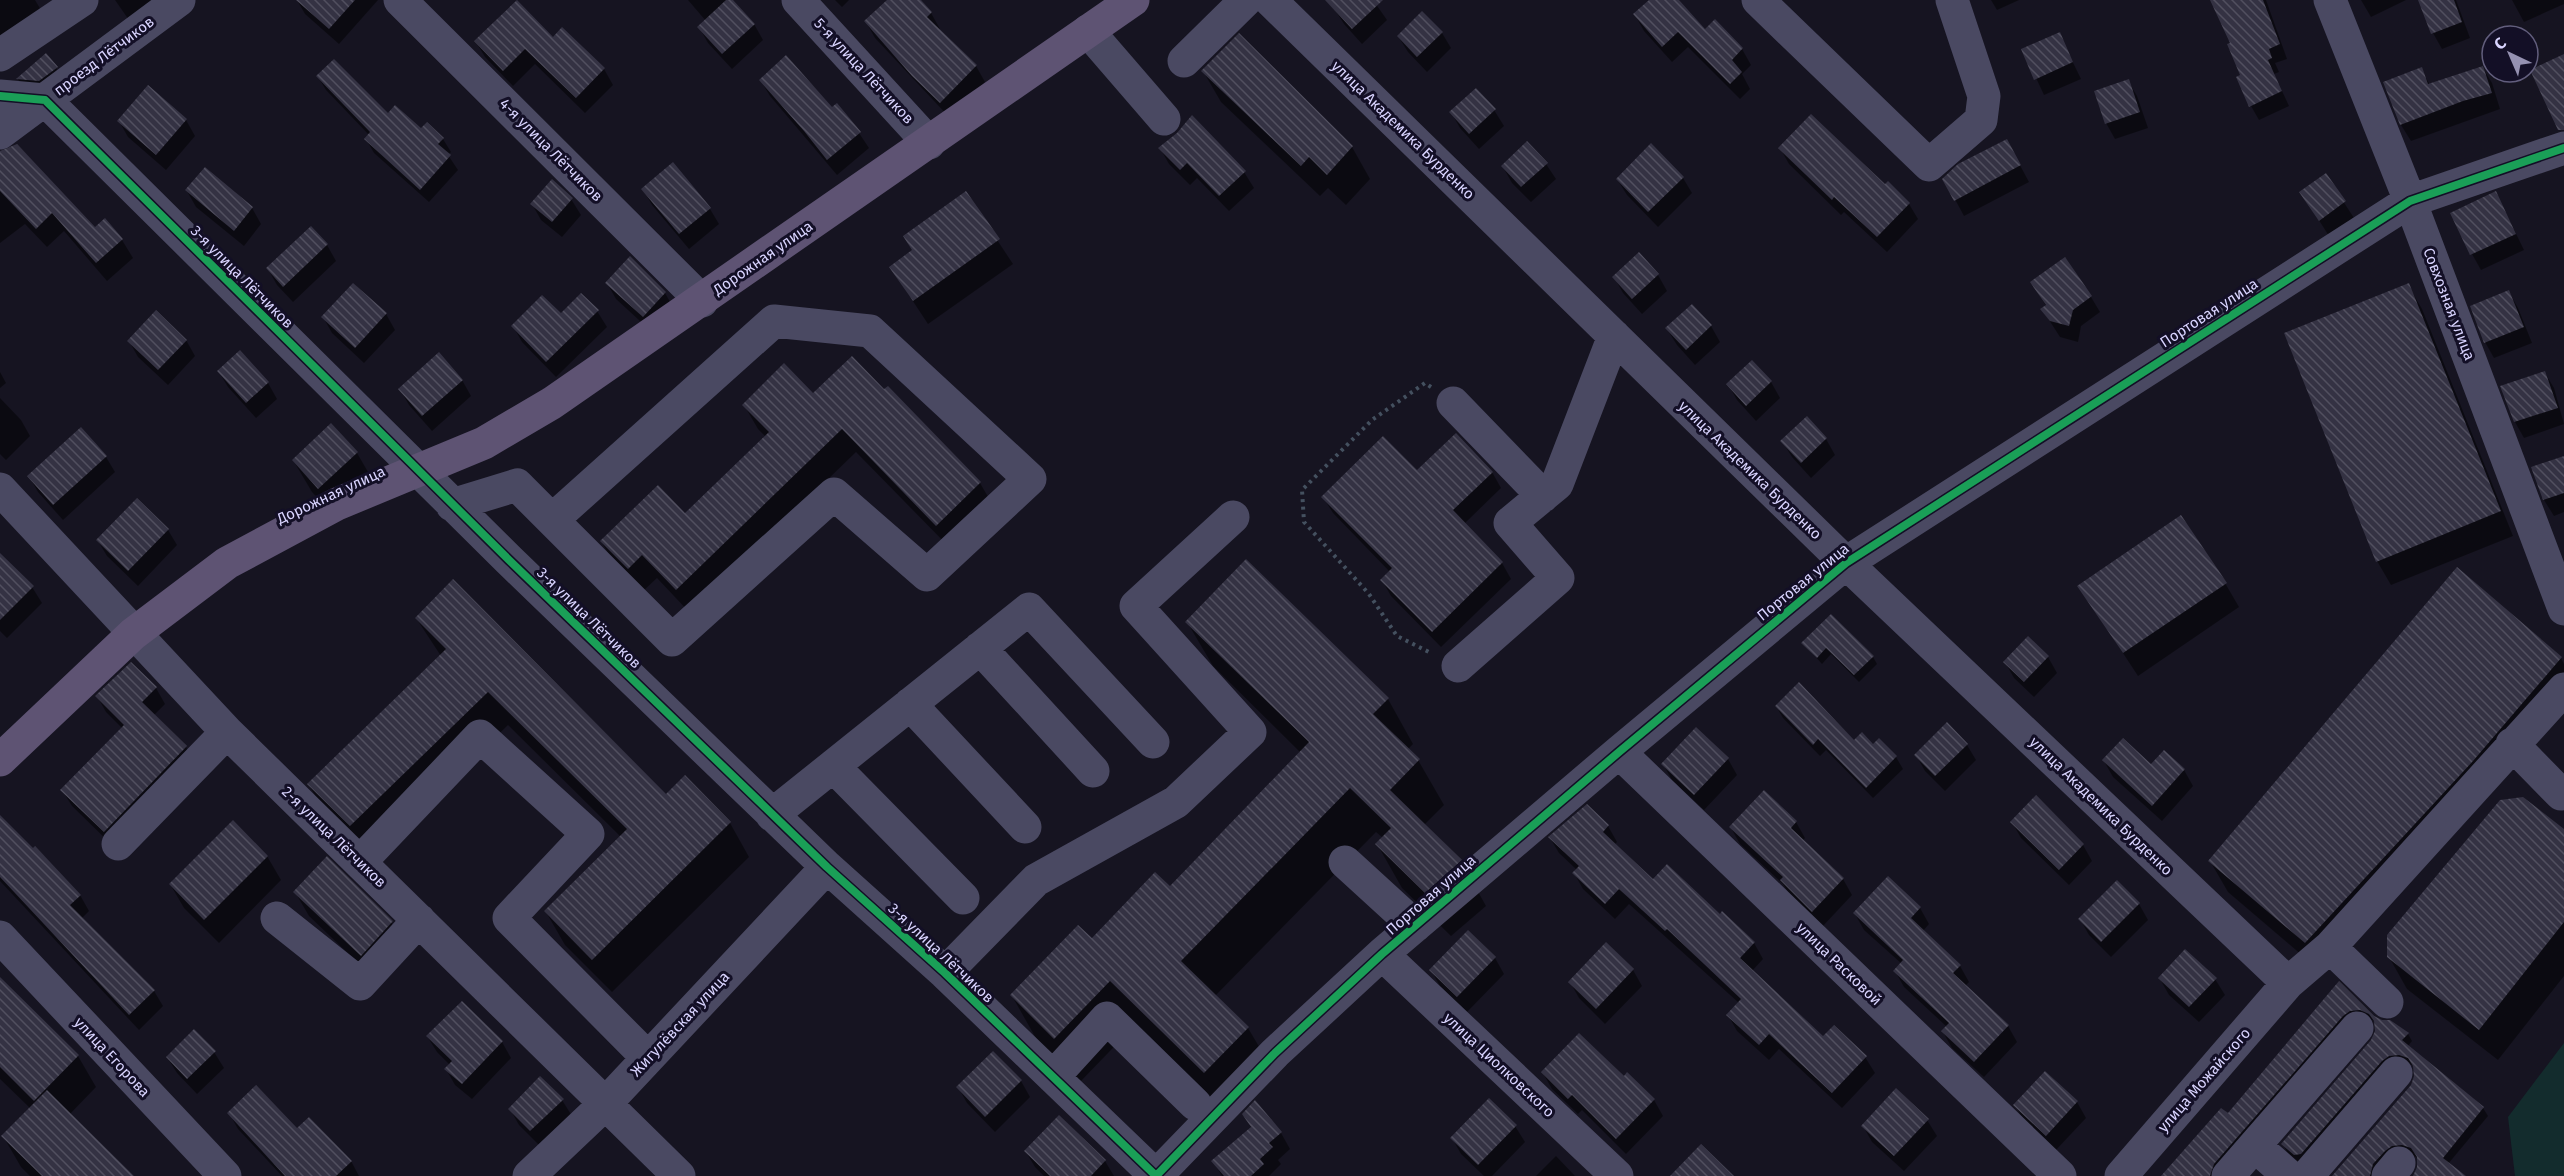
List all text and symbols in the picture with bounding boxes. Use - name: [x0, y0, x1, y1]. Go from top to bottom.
- street label: проезд Лётчиков: [50, 13, 158, 99]
- street label: 5-я улица Лётчиков: [810, 14, 918, 128]
- north arrow: [2480, 24, 2540, 84]
- text: С: [2490, 33, 2510, 54]
- street label: улица Академика Бурденко: [1328, 57, 1478, 203]
- street label: 4-я улица Лётчиков: [496, 95, 606, 205]
- street label: Дорожная улица: [709, 217, 816, 300]
- street label: 3-я улица Лётчиков: [187, 222, 297, 332]
- street label: Совхозная улица: [2419, 245, 2479, 363]
- street label: Портовая улица: [2157, 275, 2261, 351]
- street label: улица Академика Бурденко: [1675, 397, 1825, 543]
- street label: Дорожная улица: [273, 462, 388, 528]
- street label: Портовая улица: [1753, 539, 1853, 625]
- street label: 3-я улица Лётчиков: [533, 564, 645, 672]
- street label: улица Академика Бурденко: [2026, 733, 2176, 879]
- street label: 2-я улица Лётчиков: [278, 783, 390, 891]
- street label: Портовая улица: [1382, 851, 1480, 939]
- street label: 3-я улица Лётчиков: [884, 899, 998, 1007]
- street label: улица Расковой: [1793, 919, 1885, 1009]
- street label: Жигулёвская улица: [627, 968, 733, 1080]
- street label: улица Циолковского: [1440, 1009, 1558, 1121]
- street label: улица Егорова: [70, 1013, 154, 1101]
- street label: улица Можайского: [2154, 1024, 2254, 1136]

